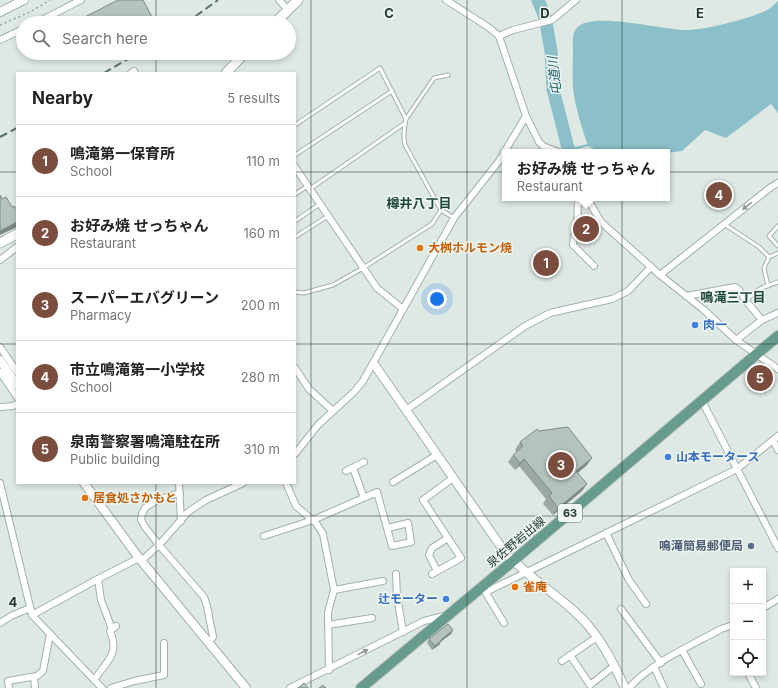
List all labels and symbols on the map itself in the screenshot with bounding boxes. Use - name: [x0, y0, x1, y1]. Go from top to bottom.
- text: C: [384, 5, 394, 21]
- text: D: [540, 5, 550, 21]
- text: E: [696, 5, 704, 21]
- water label: 屯道川: [544, 54, 564, 96]
- pin: 4: [706, 180, 732, 210]
- district label: 樽井八丁目: [386, 195, 452, 211]
- one-way arrow: [741, 202, 752, 210]
- pin: 2: [573, 214, 599, 244]
- place label: 大桝ホルモン焼: [428, 240, 512, 255]
- marker: 大桝ホルモン焼: [415, 243, 425, 253]
- pin: 1: [533, 248, 559, 278]
- your location: [427, 289, 447, 309]
- district label: 鳴滝三丁目: [700, 289, 766, 305]
- place label: 肉一: [703, 317, 727, 332]
- marker: 肉一: [690, 320, 700, 330]
- pin: 5: [747, 363, 773, 393]
- place label: 山本モータース: [676, 449, 759, 464]
- pin: 3: [548, 450, 574, 480]
- marker: 山本モータース: [663, 452, 673, 462]
- place label: 居食処さかもと: [93, 490, 177, 505]
- marker: 居食処さかもと: [80, 493, 90, 503]
- road number: 63: [558, 504, 582, 522]
- street label: 泉佐野岩出線: [483, 513, 548, 571]
- place label: 鳴滝簡易郵便局: [659, 538, 743, 553]
- marker: 鳴滝簡易郵便局: [746, 541, 756, 551]
- place label: 雀庵: [523, 579, 547, 594]
- marker: 雀庵: [510, 582, 520, 592]
- place label: 辻モーター: [378, 591, 438, 606]
- text: 4: [9, 594, 18, 610]
- marker: 辻モーター: [441, 594, 451, 604]
- one-way arrow: [358, 649, 369, 655]

